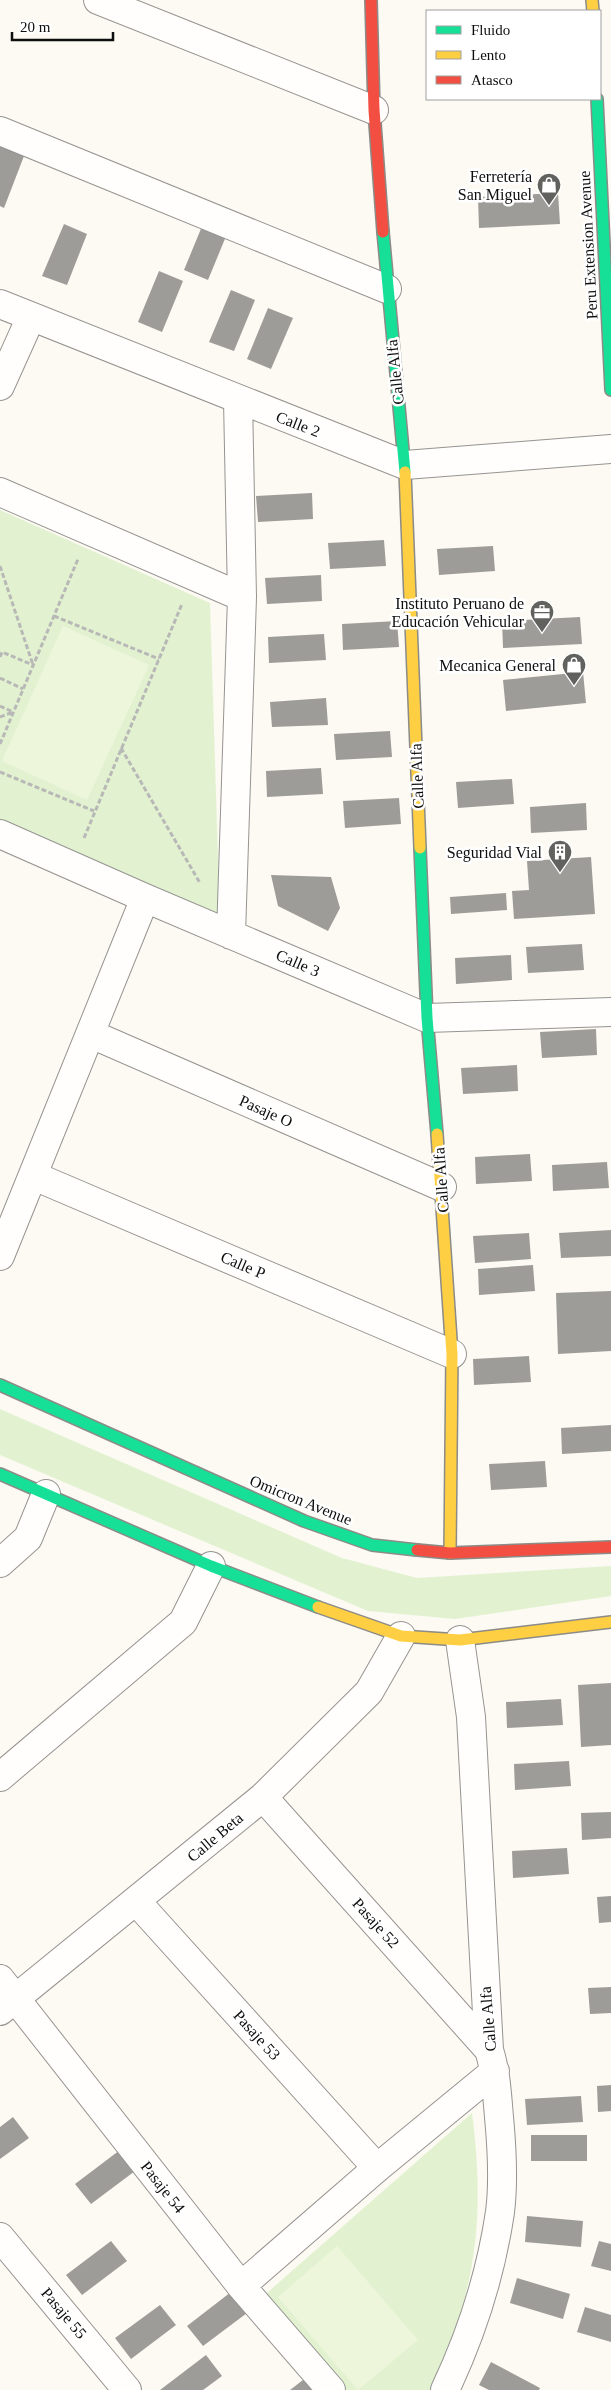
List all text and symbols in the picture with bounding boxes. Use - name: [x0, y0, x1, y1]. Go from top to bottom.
- scale bar: [12, 10, 114, 42]
- legend: [426, 10, 601, 100]
- text: 20 m: [20, 19, 51, 35]
- text: Fluido: [471, 22, 510, 38]
- text: Lento: [471, 47, 506, 63]
- text: Atasco: [471, 72, 513, 88]
- place label: Ferretería San Miguel: [458, 168, 533, 204]
- street label: Peru Extension Avenue: [576, 170, 600, 320]
- shop icon: Ferretería San Miguel: [536, 172, 562, 206]
- street label: Calle Alfa: [383, 339, 407, 405]
- street label: Calle 2: [274, 408, 322, 440]
- place label: Instituto Peruano de Educación Vehicular: [391, 595, 525, 630]
- office icon: Instituto Peruano de Educación Vehicular: [529, 599, 555, 633]
- shop icon: Mecanica General: [561, 652, 587, 686]
- place label: Mecanica General: [439, 657, 557, 674]
- street label: Calle Alfa: [407, 743, 427, 809]
- building icon: Seguridad Vial: [547, 839, 573, 873]
- place label: Seguridad Vial: [447, 844, 543, 862]
- street label: Calle 3: [274, 946, 322, 980]
- street label: Pasaje O: [236, 1092, 295, 1131]
- street label: Calle Alfa: [430, 1147, 452, 1213]
- street label: Calle P: [218, 1248, 268, 1282]
- street label: Omicron Avenue: [247, 1472, 355, 1528]
- street label: Calle Beta: [184, 1809, 246, 1865]
- street label: Pasaje 52: [349, 1895, 403, 1952]
- street label: Calle Alfa: [477, 1986, 499, 2052]
- street label: Pasaje 53: [230, 2007, 284, 2064]
- street label: Pasaje 54: [137, 2158, 188, 2217]
- street label: Pasaje 55: [37, 2284, 90, 2342]

